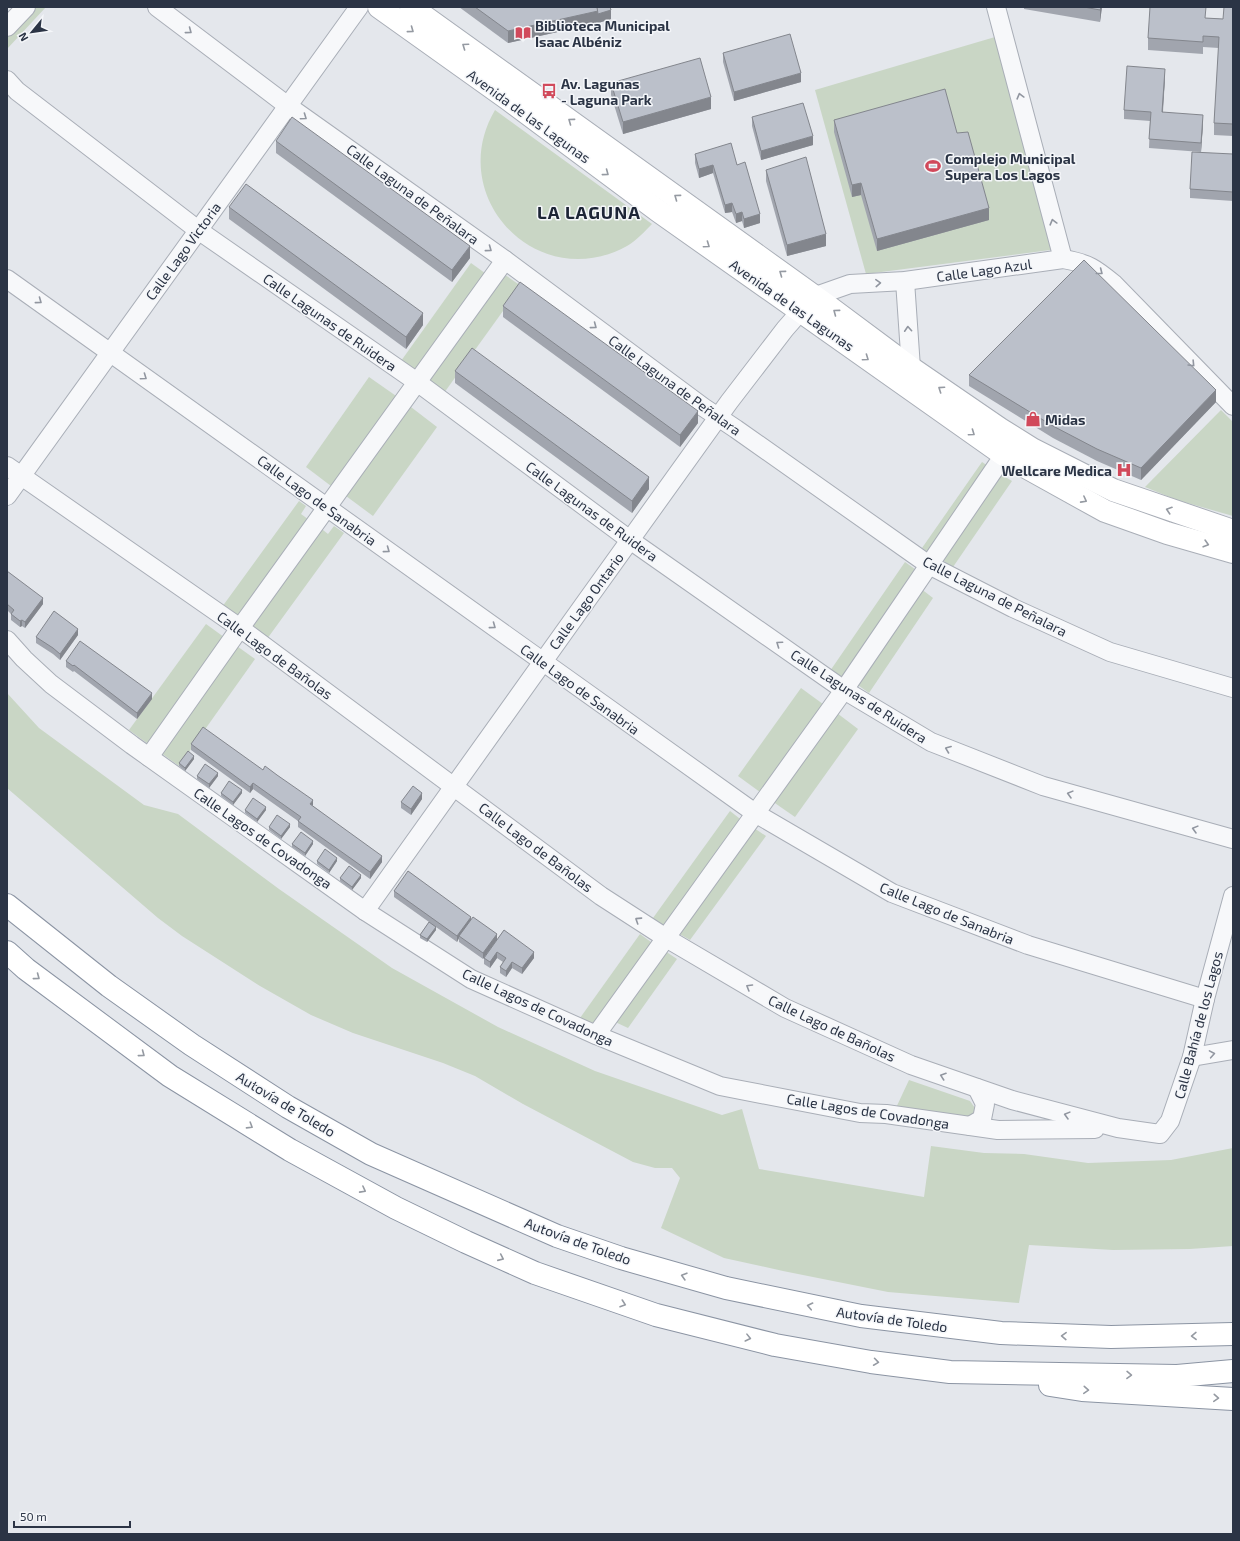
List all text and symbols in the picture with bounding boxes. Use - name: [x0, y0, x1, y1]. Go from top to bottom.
- north arrow: [12, 12, 52, 52]
- place label: Biblioteca Municipal Isaac Albéniz: [535, 17, 670, 50]
- library icon: Biblioteca Municipal Isaac Albéniz: [514, 24, 532, 42]
- one-way arrow: [407, 25, 414, 33]
- one-way arrow: [184, 26, 191, 33]
- text: N: [15, 30, 30, 44]
- one-way arrow: [463, 43, 470, 50]
- street label: Avenida de las Lagunas: [464, 66, 594, 166]
- place label: Av. Lagunas - Laguna Park: [561, 75, 652, 108]
- bus stop icon: Av. Lagunas - Laguna Park: [540, 82, 558, 100]
- one-way arrow: [1016, 93, 1024, 99]
- one-way arrow: [300, 112, 307, 120]
- one-way arrow: [569, 119, 576, 126]
- street label: Calle Laguna de Peñalara: [343, 140, 483, 248]
- place label: Complejo Municipal Supera Los Lagos: [945, 150, 1076, 183]
- sports icon: Complejo Municipal Supera Los Lagos: [924, 157, 942, 175]
- one-way arrow: [602, 168, 609, 175]
- one-way arrow: [674, 195, 681, 202]
- street label: Calle Lago Victoria: [142, 199, 224, 303]
- district label: LA LAGUNA: [537, 201, 641, 223]
- one-way arrow: [1050, 218, 1058, 225]
- one-way arrow: [702, 240, 709, 247]
- one-way arrow: [485, 244, 492, 251]
- street label: Calle Lago Azul: [935, 255, 1034, 285]
- street label: Avenida de las Lagunas: [726, 256, 858, 354]
- one-way arrow: [1095, 267, 1102, 274]
- street label: Calle Lagunas de Ruidera: [260, 269, 400, 375]
- one-way arrow: [779, 270, 786, 278]
- one-way arrow: [875, 278, 881, 287]
- one-way arrow: [34, 297, 41, 304]
- one-way arrow: [834, 310, 841, 317]
- one-way arrow: [590, 322, 597, 329]
- one-way arrow: [904, 326, 913, 332]
- street label: Calle Laguna de Peñalara: [605, 331, 745, 439]
- one-way arrow: [862, 353, 869, 361]
- one-way arrow: [1187, 359, 1195, 367]
- one-way arrow: [140, 372, 147, 379]
- one-way arrow: [939, 387, 946, 394]
- shop icon: Midas: [1024, 410, 1042, 428]
- place label: Midas: [1045, 411, 1085, 428]
- one-way arrow: [968, 428, 975, 435]
- street label: Calle Lago de Sanabria: [254, 451, 380, 549]
- street label: Calle Lagunas de Ruidera: [523, 457, 661, 565]
- hospital icon: Wellcare Medica: [1115, 461, 1133, 479]
- place label: Wellcare Medica: [1002, 462, 1112, 479]
- one-way arrow: [1080, 495, 1087, 502]
- one-way arrow: [1166, 506, 1173, 515]
- one-way arrow: [1202, 539, 1209, 548]
- one-way arrow: [383, 545, 390, 553]
- street label: Calle Lago Ontario: [545, 549, 627, 653]
- street label: Calle Laguna de Peñalara: [920, 552, 1070, 640]
- street label: Calle Lago de Bañolas: [214, 607, 336, 703]
- one-way arrow: [488, 621, 495, 628]
- street label: Calle Lago de Sanabria: [517, 640, 643, 738]
- one-way arrow: [776, 642, 783, 649]
- street label: Calle Lagunas de Ruidera: [788, 646, 930, 746]
- one-way arrow: [945, 746, 952, 754]
- street label: Calle Lagos de Covadonga: [191, 784, 335, 892]
- one-way arrow: [1067, 791, 1073, 799]
- street label: Calle Lago de Bañolas: [476, 799, 596, 895]
- one-way arrow: [1192, 825, 1199, 834]
- street label: Calle Lago de Sanabria: [877, 878, 1017, 948]
- one-way arrow: [635, 917, 642, 924]
- street label: Calle Bahía de los Lagos: [1170, 949, 1226, 1101]
- street label: Calle Lagos de Covadonga: [460, 965, 616, 1049]
- one-way arrow: [33, 972, 40, 979]
- one-way arrow: [746, 984, 753, 992]
- street label: Calle Lago de Bañolas: [766, 991, 898, 1065]
- one-way arrow: [137, 1050, 144, 1057]
- one-way arrow: [1209, 1050, 1215, 1058]
- street label: Autovía de Toledo: [234, 1068, 338, 1140]
- one-way arrow: [940, 1073, 947, 1081]
- street label: Calle Lagos de Covadonga: [785, 1090, 951, 1132]
- one-way arrow: [1064, 1111, 1071, 1120]
- one-way arrow: [246, 1121, 253, 1128]
- one-way arrow: [359, 1185, 366, 1193]
- street label: Autovía de Toledo: [522, 1214, 634, 1268]
- one-way arrow: [497, 1253, 505, 1261]
- one-way arrow: [681, 1272, 688, 1281]
- one-way arrow: [619, 1299, 626, 1307]
- one-way arrow: [807, 1302, 813, 1310]
- street label: Autovía de Toledo: [835, 1303, 949, 1335]
- one-way arrow: [1061, 1331, 1067, 1340]
- one-way arrow: [1191, 1332, 1197, 1340]
- one-way arrow: [744, 1333, 751, 1342]
- one-way arrow: [873, 1357, 879, 1366]
- one-way arrow: [1126, 1371, 1132, 1379]
- one-way arrow: [1083, 1385, 1089, 1394]
- one-way arrow: [1213, 1393, 1219, 1402]
- scale bar: [14, 1503, 130, 1529]
- text: 50 m: [20, 1509, 47, 1523]

